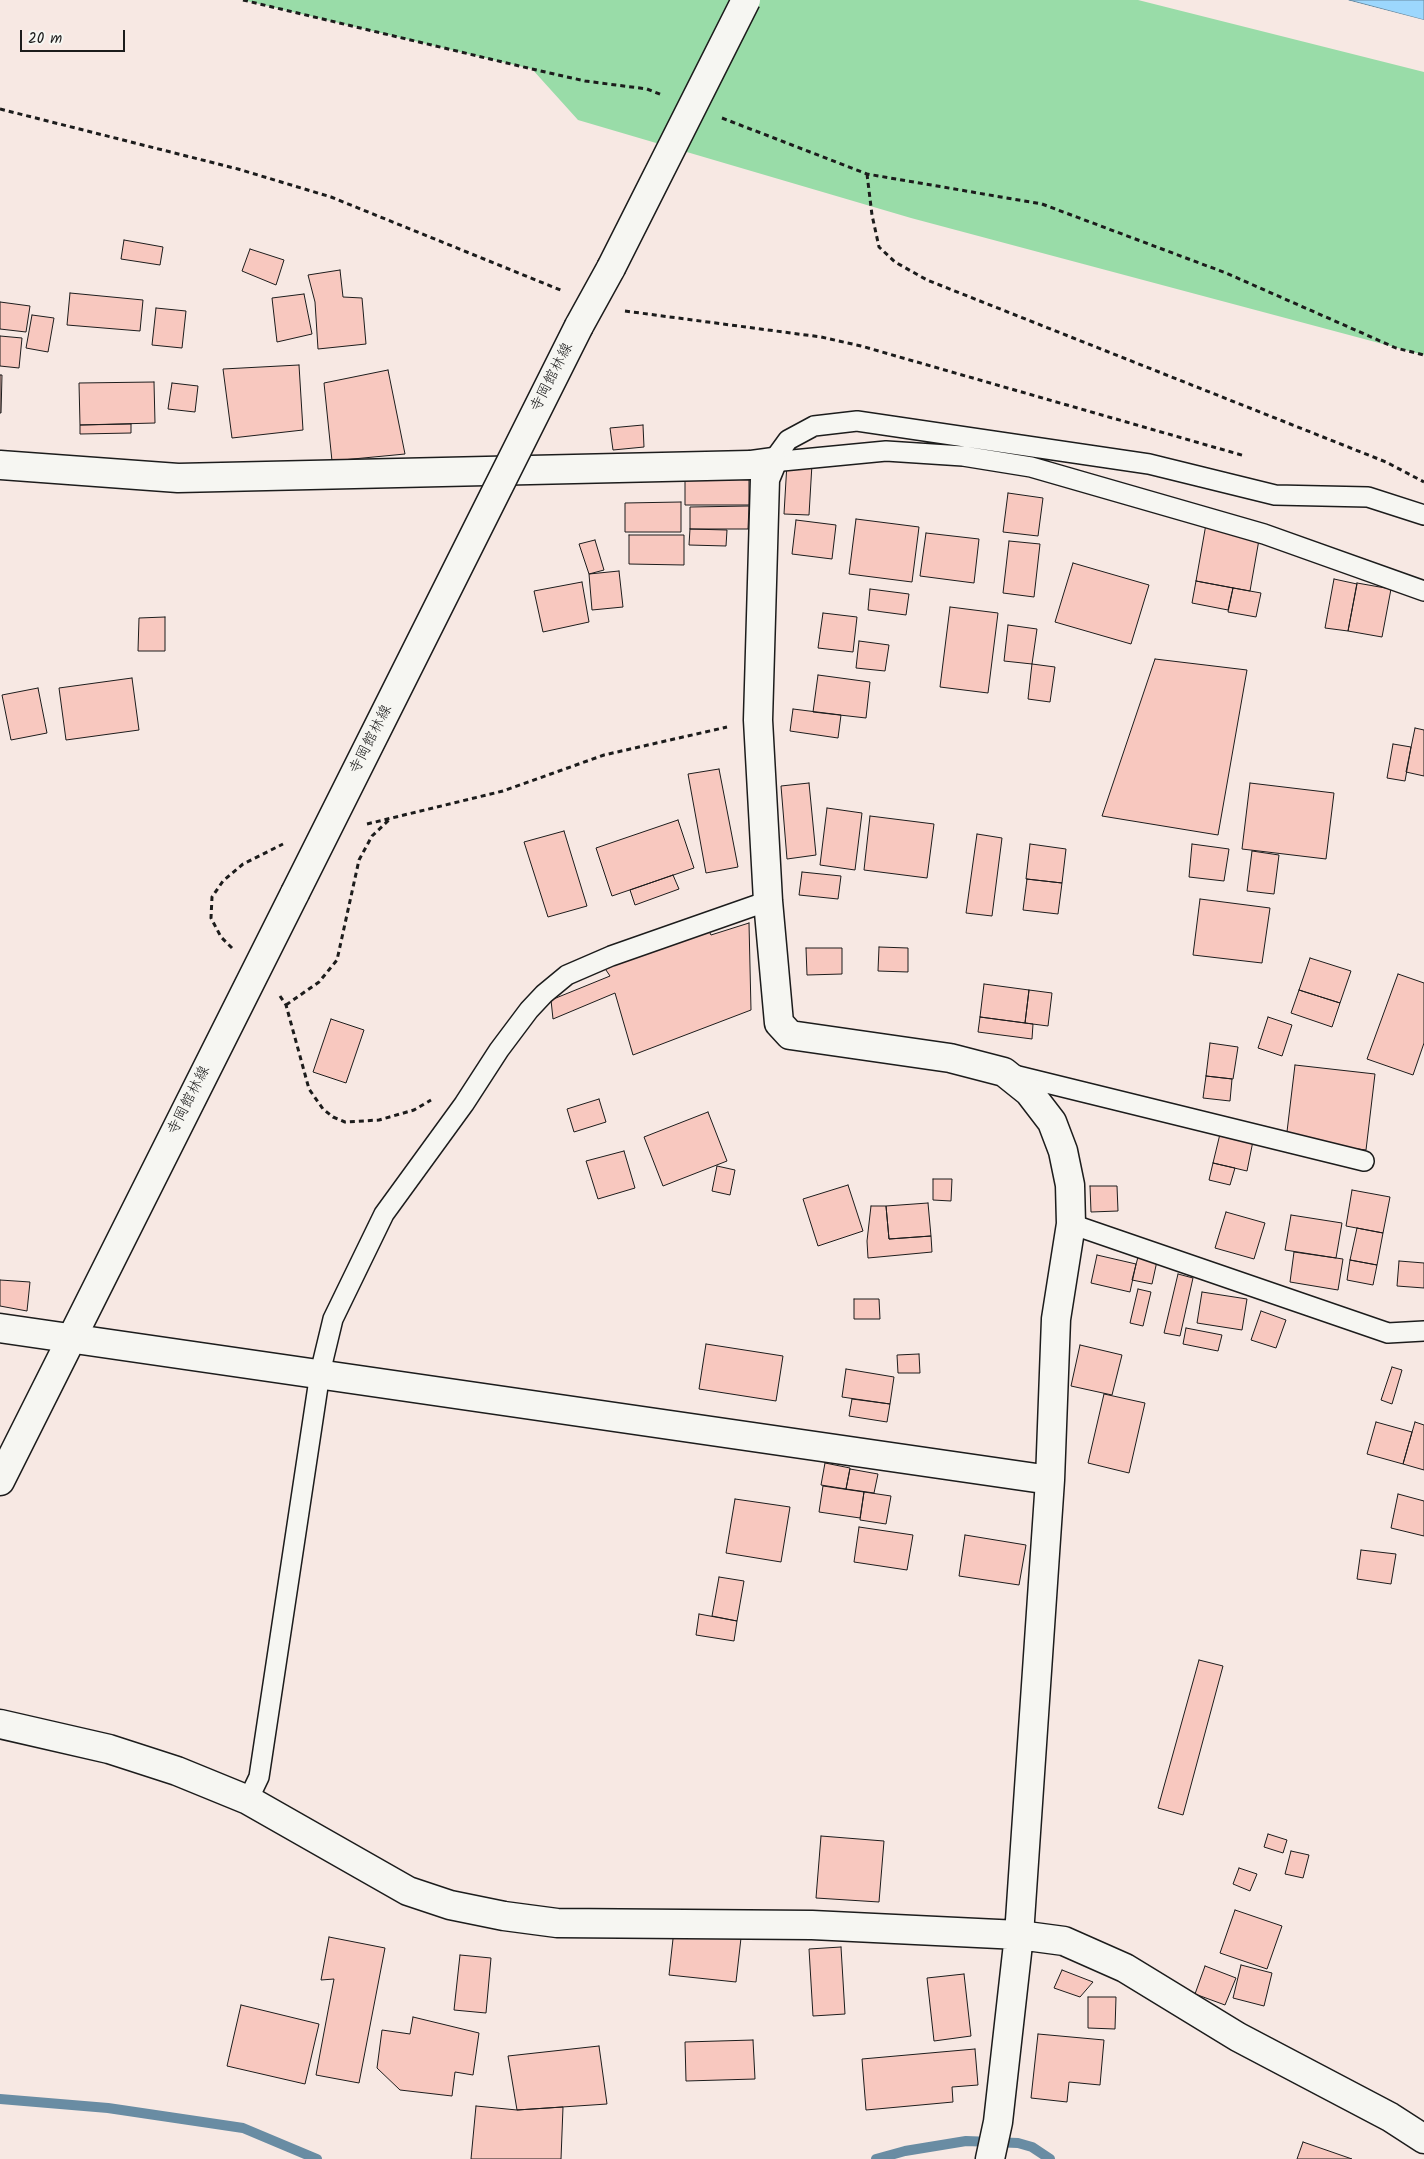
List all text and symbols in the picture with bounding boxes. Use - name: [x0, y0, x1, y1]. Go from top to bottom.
- scale bar: [22, 20, 128, 52]
- text: 20 m: [28, 27, 62, 51]
- street label: 寺岡館林線: [528, 341, 578, 415]
- street label: 寺岡館林線: [347, 703, 397, 777]
- street label: 寺岡館林線: [165, 1064, 215, 1138]

